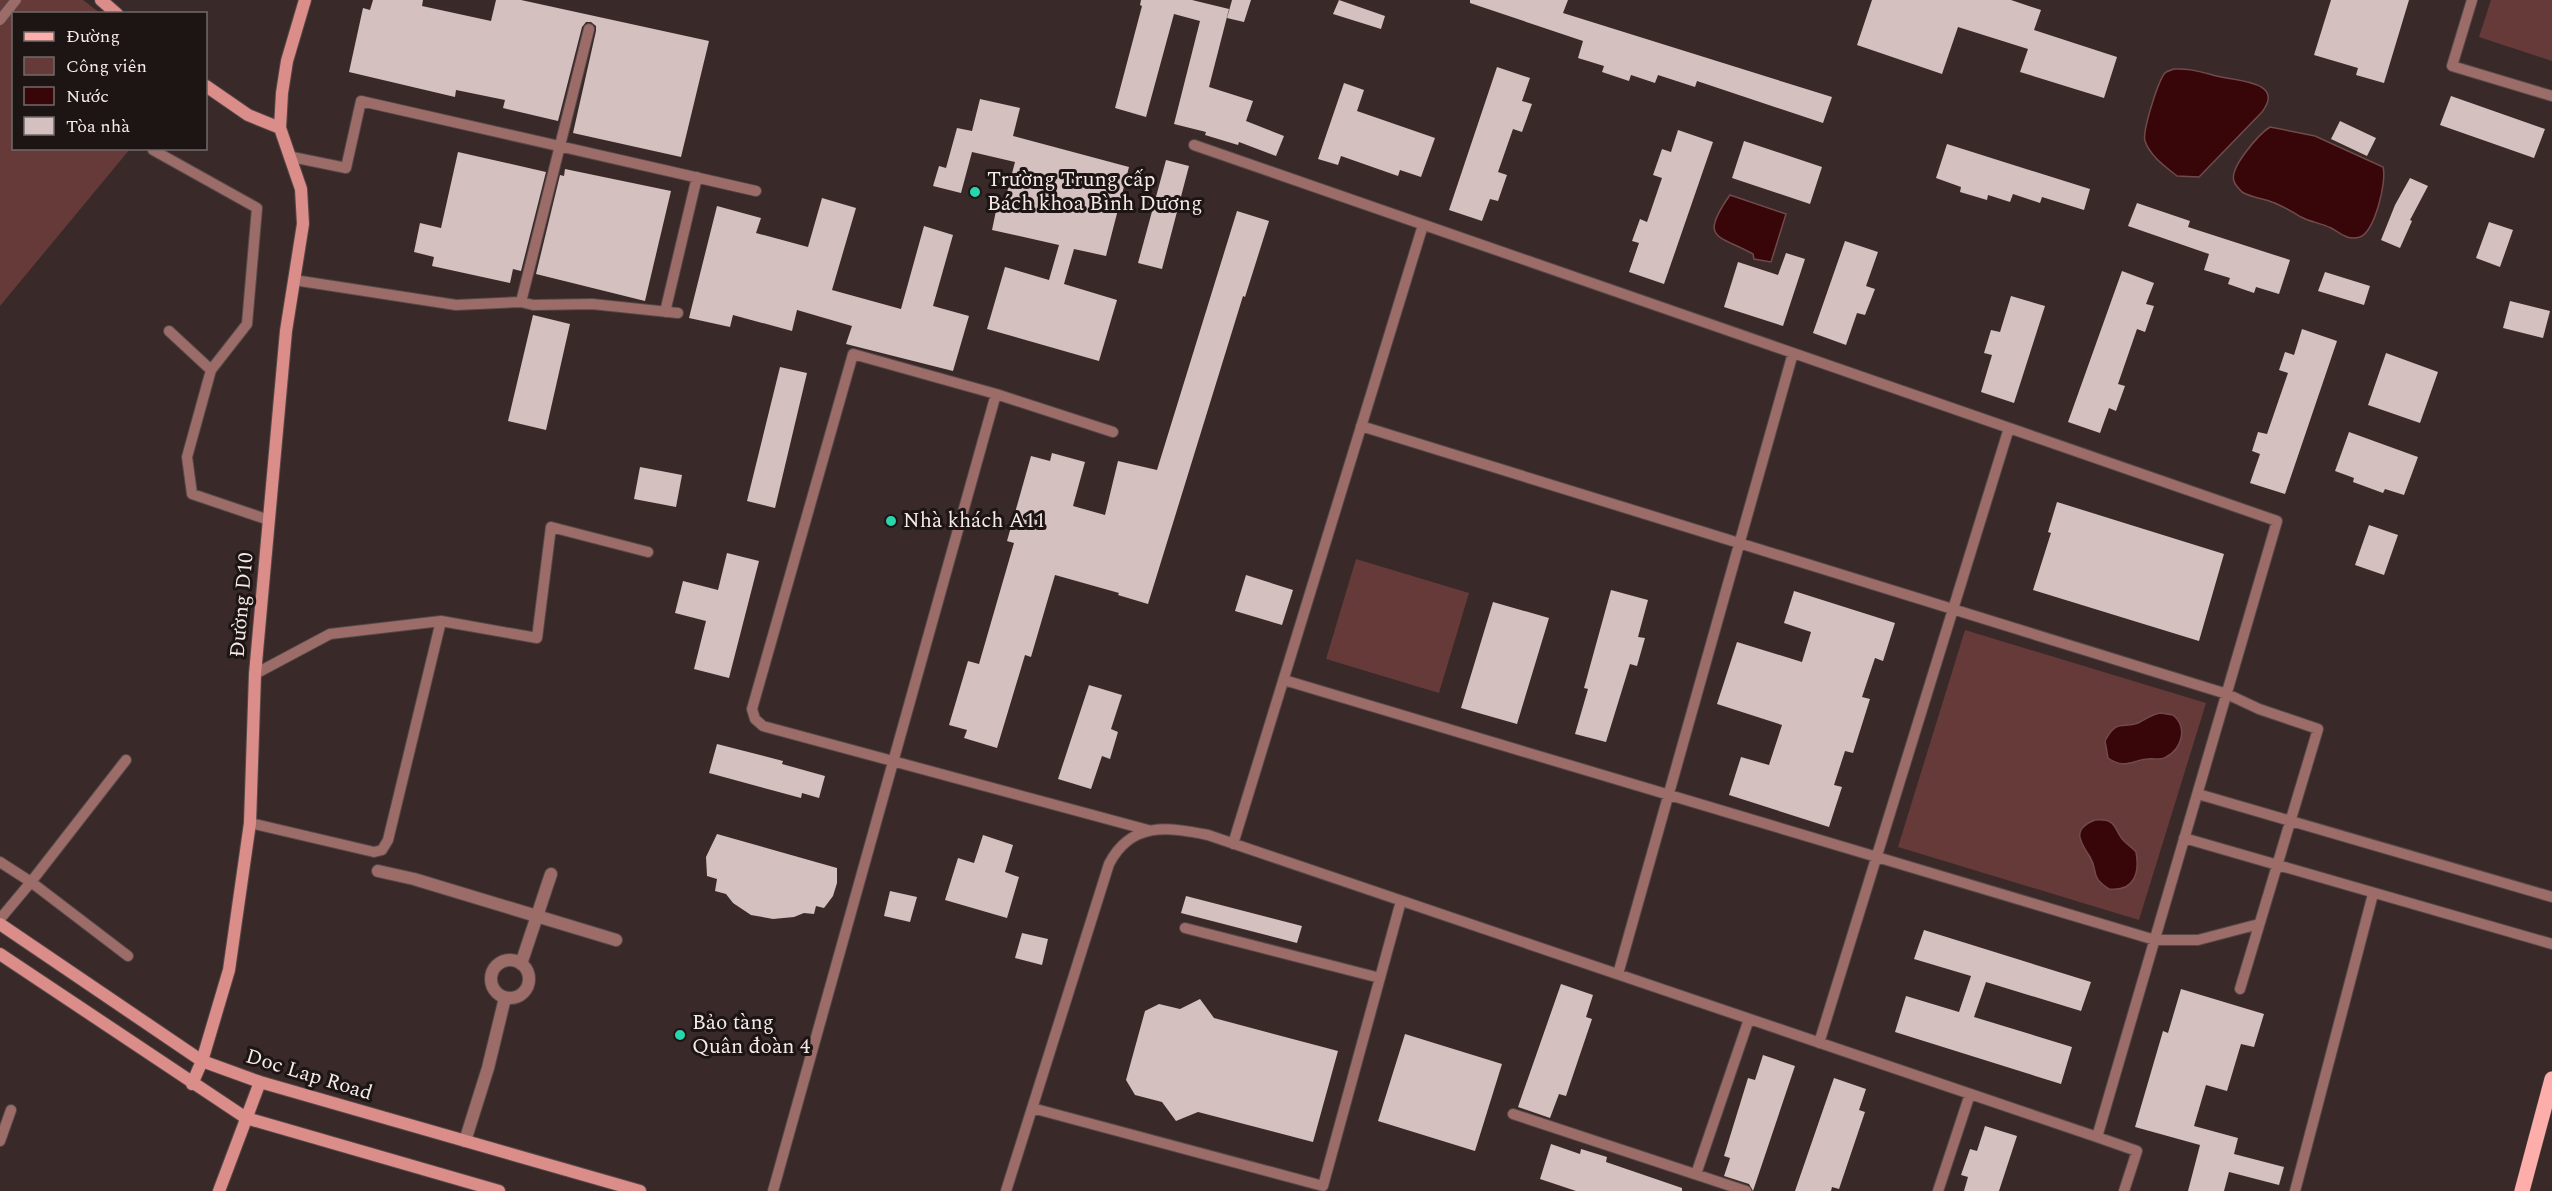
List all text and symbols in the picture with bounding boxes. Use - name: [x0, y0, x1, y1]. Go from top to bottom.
- legend: [12, 12, 207, 150]
- text: Đường: [66, 23, 120, 50]
- text: Công viên: [66, 53, 147, 80]
- text: Nước: [66, 83, 109, 110]
- text: Tòa nhà: [66, 113, 130, 140]
- place label: Trường Trung cấp Bách khoa Bình Dương: [987, 164, 1202, 220]
- marker: Trường Trung cấp Bách khoa Bình Dương: [968, 185, 982, 199]
- place label: Nhà khách A11: [903, 505, 1046, 537]
- marker: Nhà khách A11: [884, 514, 898, 528]
- street label: Đường D10: [221, 551, 263, 659]
- place label: Bảo tàng Quân đoàn 4: [692, 1007, 811, 1063]
- marker: Bảo tàng Quân đoàn 4: [673, 1028, 687, 1042]
- street label: Doc Lap Road: [242, 1041, 376, 1109]

